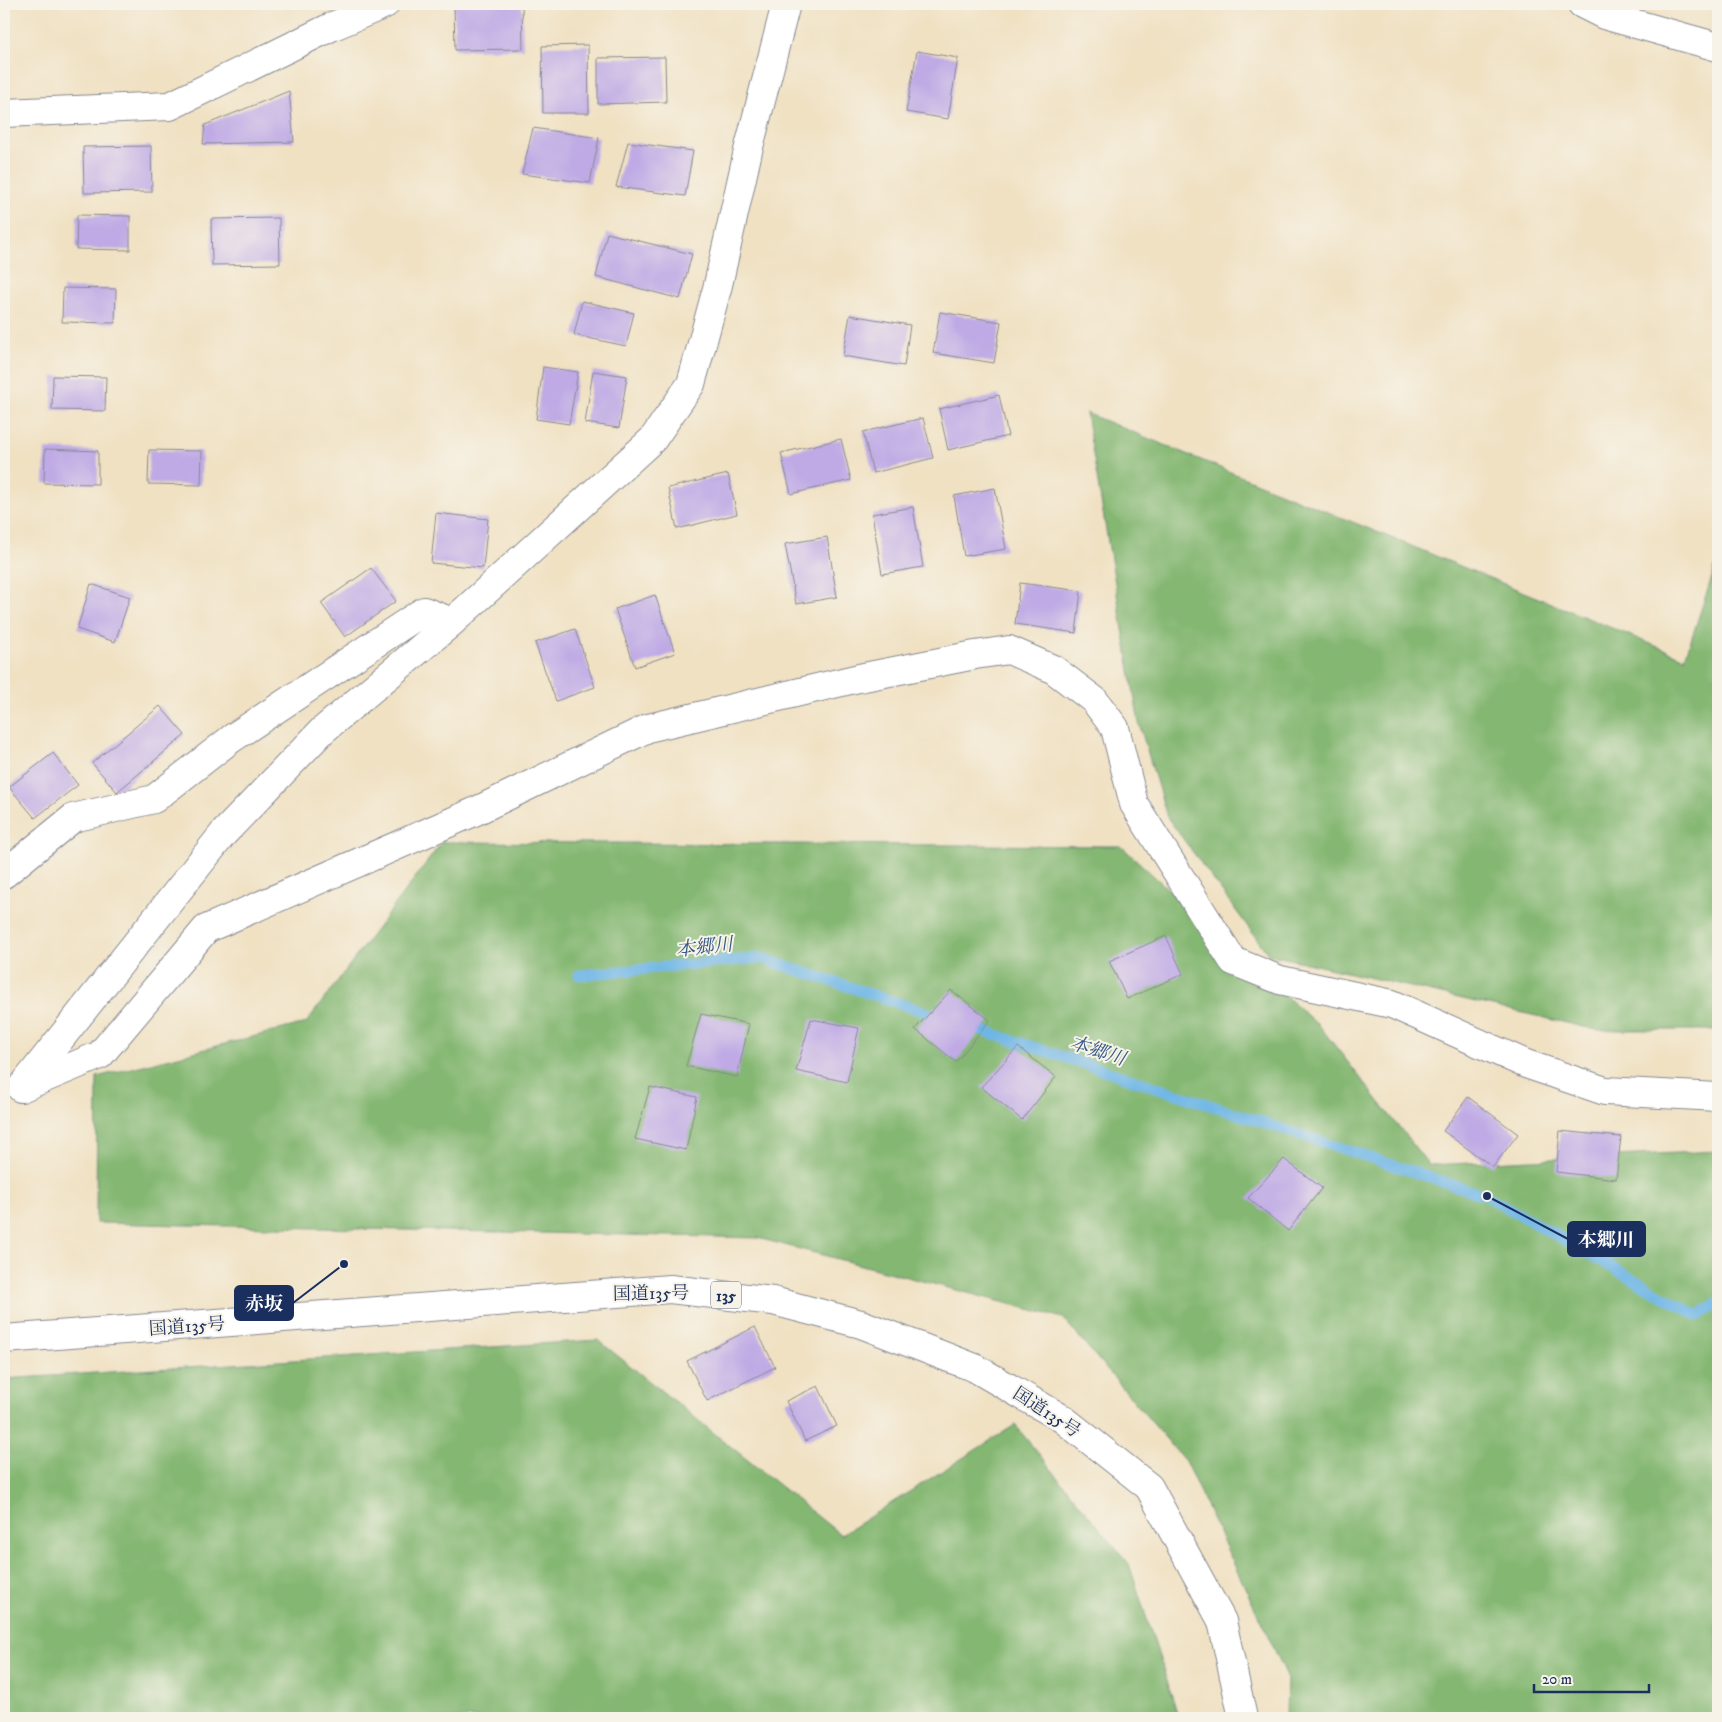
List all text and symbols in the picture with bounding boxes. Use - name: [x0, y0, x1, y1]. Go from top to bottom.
- water label: 本郷川: [675, 933, 736, 962]
- water label: 本郷川: [1067, 1032, 1130, 1072]
- callout: 本郷川: [1568, 1222, 1645, 1256]
- text: 本郷川: [1577, 1229, 1635, 1252]
- street label: 国道135号: [613, 1282, 689, 1306]
- road number: 135: [711, 1282, 741, 1308]
- callout: 赤坂: [235, 1286, 293, 1320]
- text: 赤坂: [245, 1293, 283, 1316]
- street label: 国道135号: [148, 1313, 226, 1341]
- street label: 国道135号: [1008, 1383, 1084, 1443]
- scale bar: [1534, 1662, 1650, 1694]
- text: 20 m: [1542, 1670, 1572, 1689]

